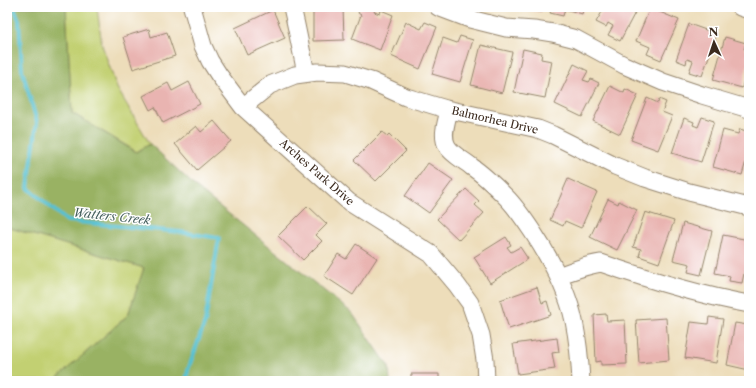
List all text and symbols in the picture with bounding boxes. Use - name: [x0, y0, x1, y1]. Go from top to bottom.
- north arrow: [694, 22, 734, 62]
- text: N: [708, 25, 719, 39]
- street label: Balmorhea Drive: [450, 103, 540, 137]
- street label: Arches Park Drive: [276, 135, 357, 208]
- water label: Watters Creek: [73, 204, 152, 228]

